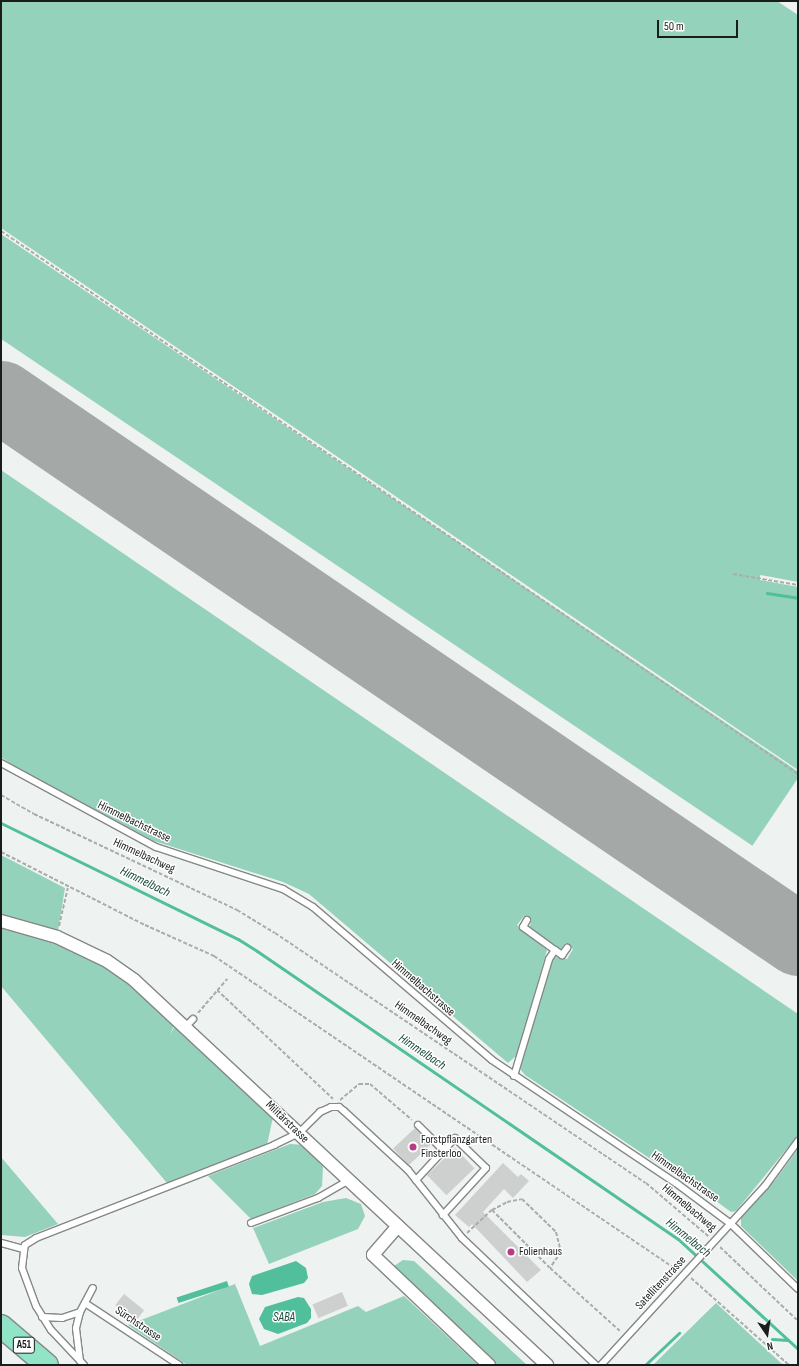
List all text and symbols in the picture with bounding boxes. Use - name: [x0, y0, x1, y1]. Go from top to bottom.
- scale bar: [659, 12, 740, 38]
- text: 50 m: [664, 19, 684, 34]
- street label: Himmelbachstrasse: [95, 798, 173, 846]
- street label: Himmelbachweg: [111, 835, 177, 877]
- water label: Himmelbach: [117, 863, 173, 901]
- street label: Himmelbachstrasse: [388, 956, 458, 1020]
- street label: Himmelbachweg: [392, 998, 454, 1048]
- water label: Himmelbach: [395, 1031, 449, 1073]
- street label: Militärstrasse: [262, 1098, 312, 1146]
- place label: Forstpflanzgarten Finsterloo: [421, 1133, 492, 1161]
- marker: Forstpflanzgarten Finsterloo: [408, 1142, 418, 1152]
- street label: Himmelbachstrasse: [648, 1148, 722, 1206]
- street label: Himmelbachweg: [659, 1181, 719, 1235]
- water label: Himmelbach: [662, 1215, 714, 1261]
- place label: Folienhaus: [519, 1245, 562, 1259]
- marker: Folienhaus: [506, 1247, 516, 1257]
- street label: Satellitenstrasse: [633, 1253, 689, 1313]
- street label: Sürchstrasse: [112, 1303, 164, 1345]
- water label: SABA: [273, 1309, 295, 1325]
- north arrow: [747, 1314, 787, 1354]
- road number: A51: [12, 1336, 36, 1354]
- text: N: [765, 1339, 774, 1353]

